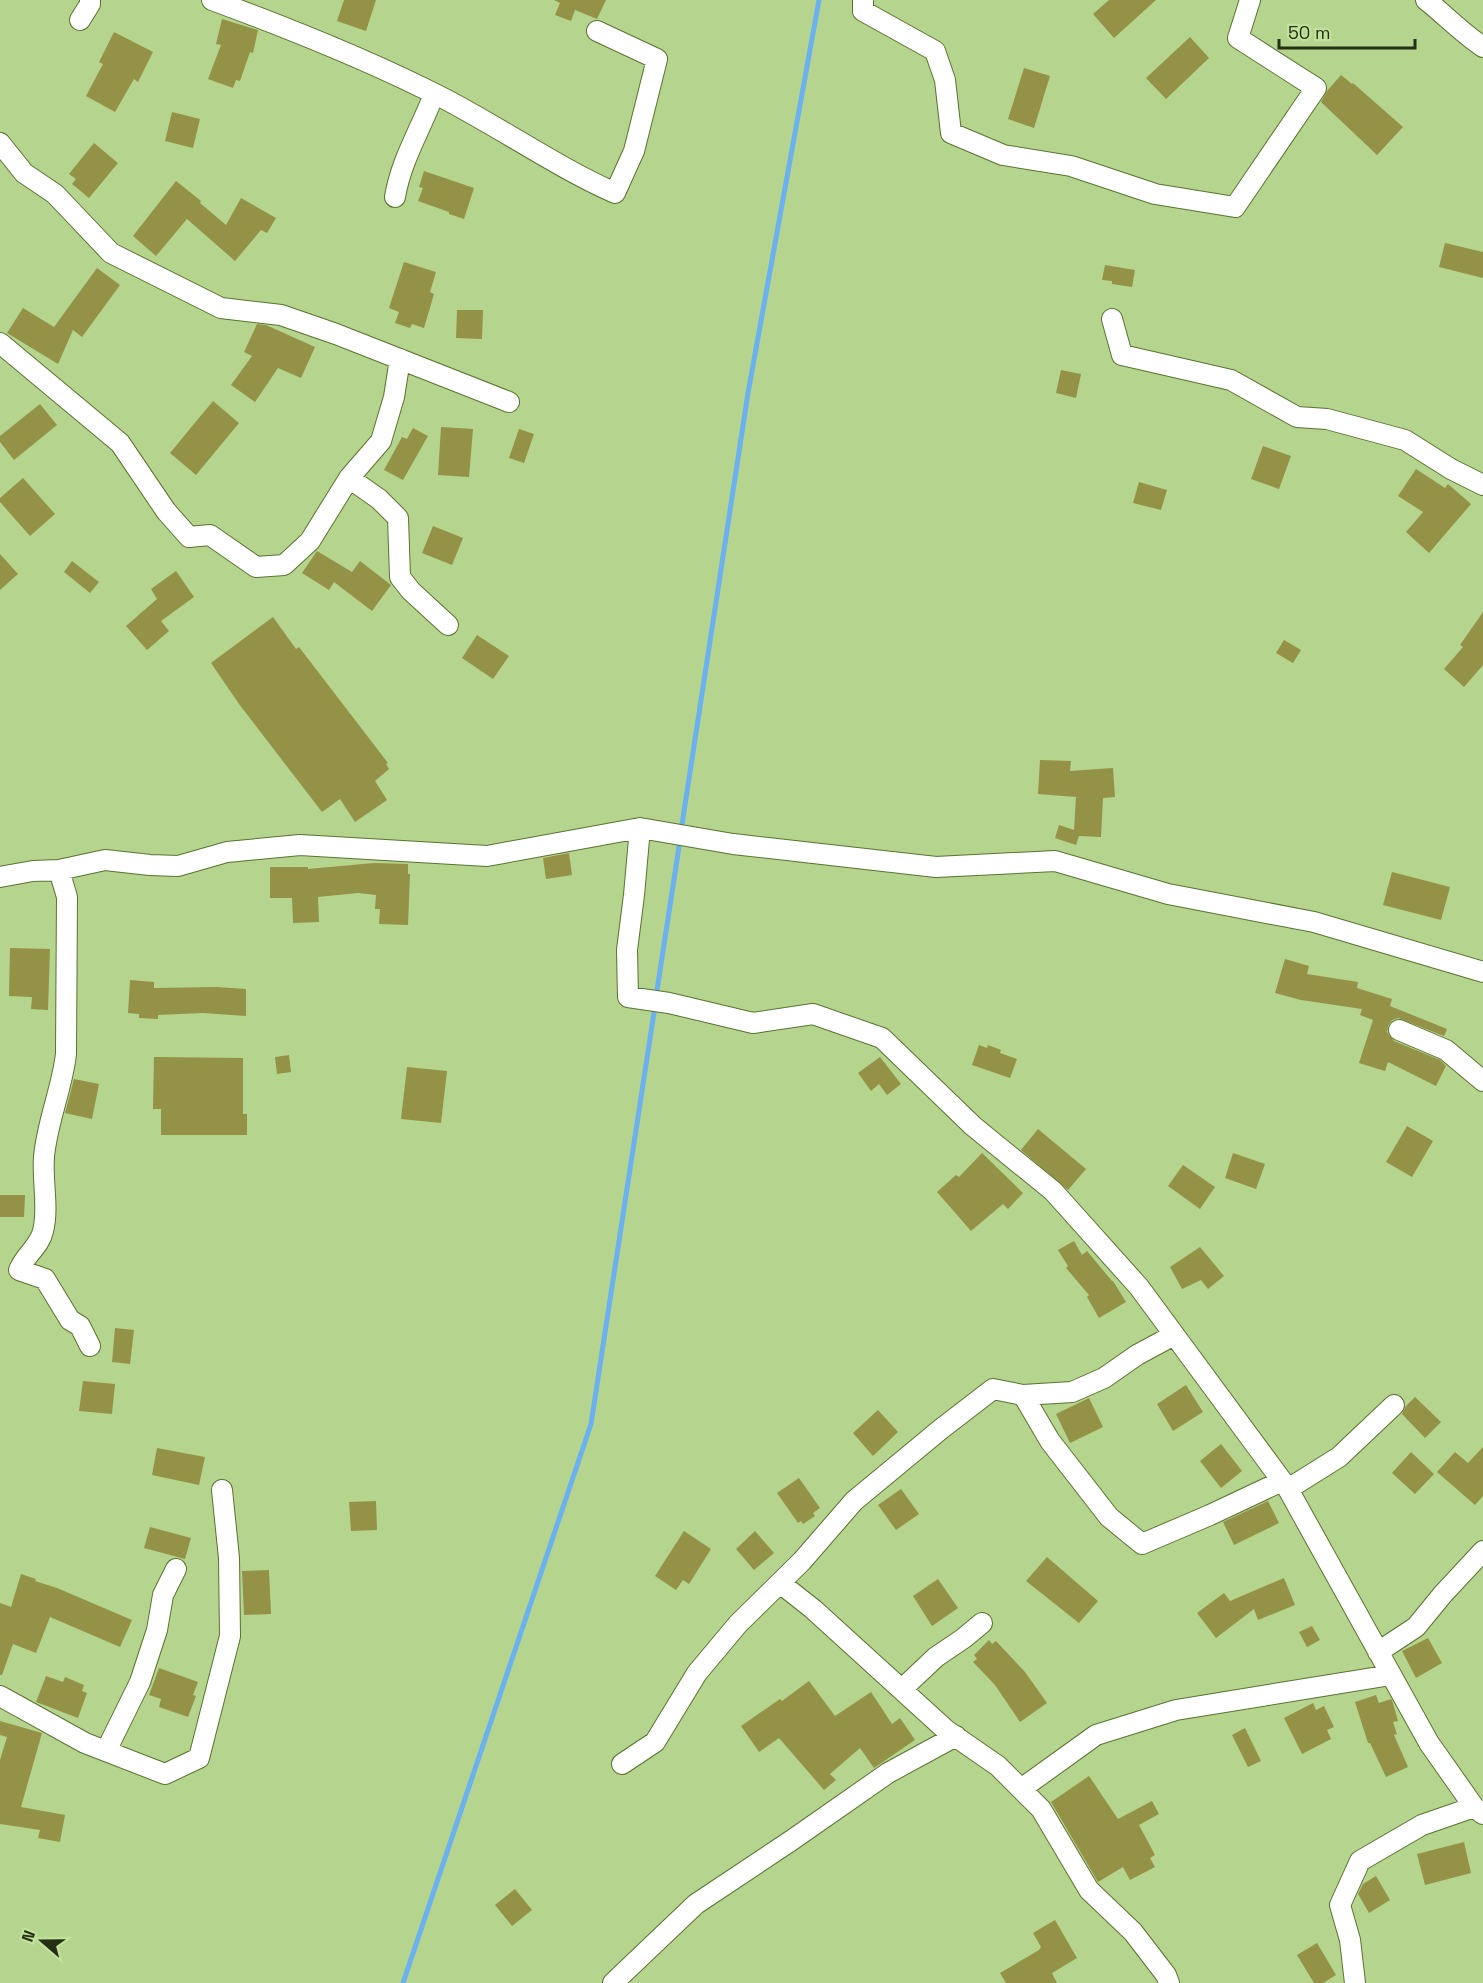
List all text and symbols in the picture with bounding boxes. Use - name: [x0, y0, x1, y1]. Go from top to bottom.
- scale bar: [1279, 12, 1416, 50]
- text: 50 m: [1288, 21, 1330, 44]
- north arrow: [12, 1911, 72, 1971]
- text: N: [17, 1927, 40, 1945]

